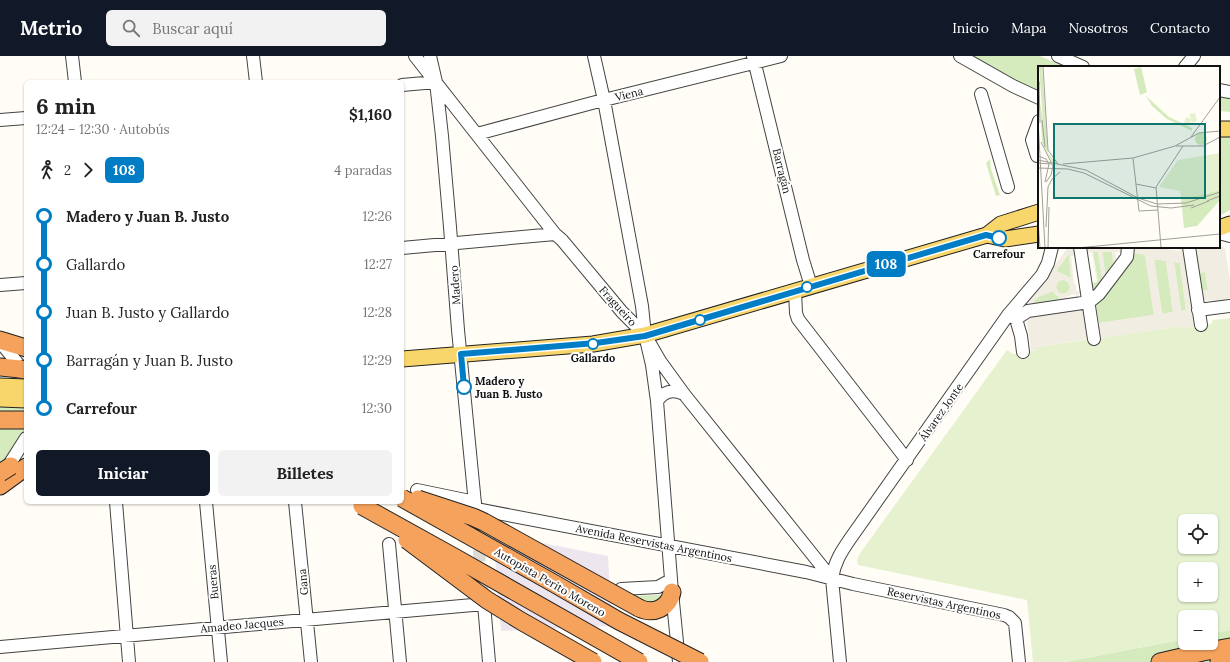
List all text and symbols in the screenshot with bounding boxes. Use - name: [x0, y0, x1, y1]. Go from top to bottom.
- search box: [106, 10, 386, 46]
- text: Metrio: [20, 16, 82, 40]
- icon: search: [120, 17, 142, 39]
- text: Buscar aquí: [152, 19, 233, 38]
- text: Inicio: [952, 19, 989, 37]
- text: Mapa: [1011, 19, 1047, 37]
- text: Nosotros: [1069, 19, 1128, 37]
- text: Contacto: [1150, 19, 1210, 37]
- inset map: [1038, 66, 1220, 248]
- street label: Viena: [613, 84, 645, 104]
- text: 6 min: [36, 92, 96, 120]
- text: $1,160: [349, 105, 392, 124]
- text: 12:24 – 12:30 · Autobús: [36, 121, 169, 138]
- street label: Barragán: [770, 147, 794, 195]
- icon: walk: [36, 159, 58, 181]
- icon: forward: [77, 159, 99, 181]
- text: 108: [113, 161, 136, 179]
- text: 2: [64, 162, 71, 179]
- text: 4 paradas: [334, 162, 392, 179]
- text: Madero y Juan B. Justo: [66, 207, 229, 226]
- text: 12:26: [363, 208, 392, 225]
- marker: Carrefour: [991, 230, 1007, 246]
- place label: Carrefour: [973, 247, 1026, 261]
- line badge: 108: [863, 251, 909, 277]
- text: Gallardo: [66, 255, 125, 274]
- text: 108: [875, 255, 897, 273]
- text: 12:27: [364, 256, 392, 273]
- street label: Madero: [447, 265, 463, 305]
- unlabelled marker: [801, 281, 813, 293]
- street label: Fragueiro: [596, 283, 640, 329]
- text: Juan B. Justo y Gallardo: [66, 303, 229, 322]
- text: 12:28: [363, 304, 392, 321]
- unlabelled marker: [694, 314, 706, 326]
- marker: Gallardo: [587, 338, 599, 350]
- text: Barragán y Juan B. Justo: [66, 351, 233, 370]
- place label: Gallardo: [571, 351, 615, 365]
- text: 12:29: [363, 352, 392, 369]
- place label: Madero y Juan B. Justo: [475, 374, 543, 401]
- marker: Madero y Juan B. Justo: [456, 379, 472, 395]
- street label: Álvarez Jonte: [915, 380, 966, 444]
- text: Carrefour: [66, 399, 137, 418]
- text: 12:30: [362, 400, 392, 417]
- button: Iniciar: [36, 450, 210, 496]
- button: Billetes: [218, 450, 392, 496]
- map controls: [1178, 514, 1218, 650]
- button: locate: [1178, 514, 1218, 554]
- street label: Avenida Reservistas Argentinos: [574, 521, 733, 565]
- street label: Autopista Perito Moreno: [491, 544, 608, 620]
- button: +: [1178, 562, 1218, 602]
- street label: Bueras: [205, 564, 221, 600]
- street label: Gana: [295, 568, 311, 596]
- street label: Reservistas Argentinos: [886, 584, 1002, 622]
- button: −: [1178, 610, 1218, 650]
- street label: Amadeo Jacques: [199, 614, 284, 636]

